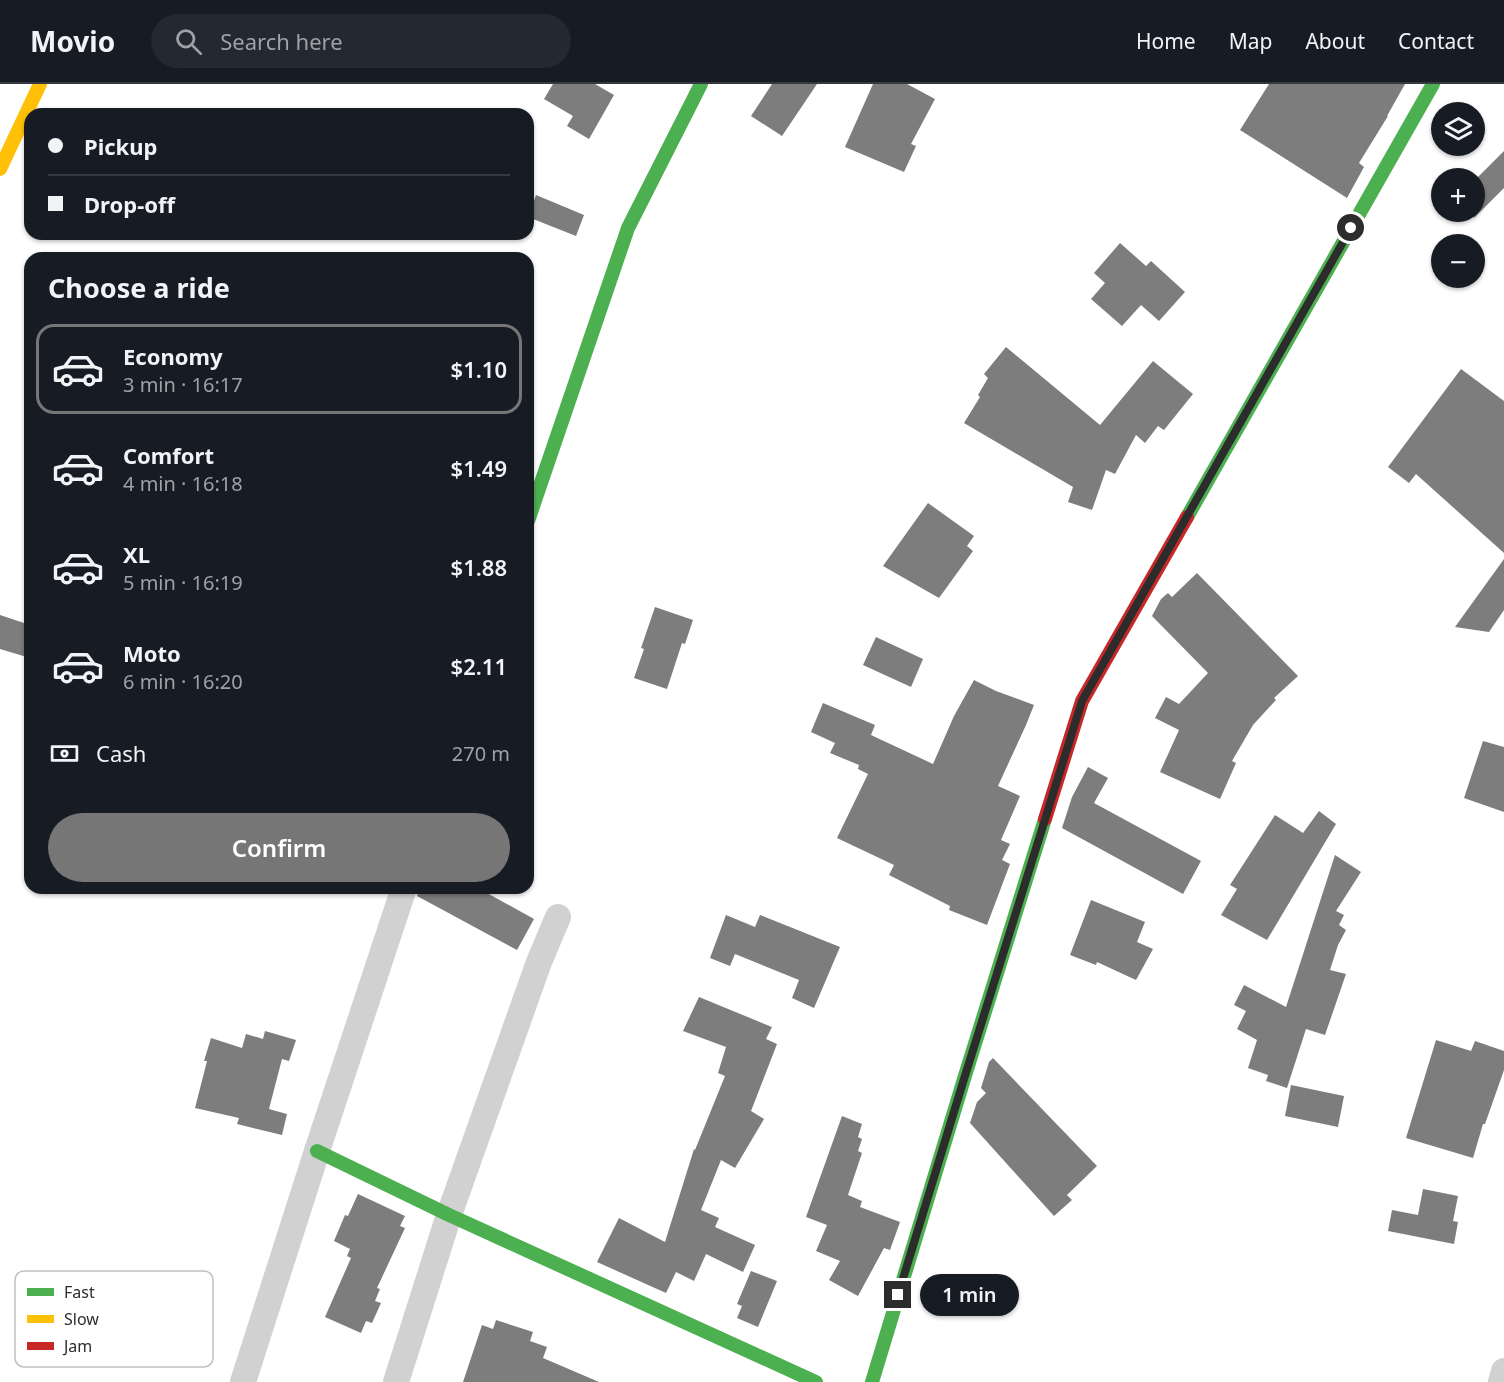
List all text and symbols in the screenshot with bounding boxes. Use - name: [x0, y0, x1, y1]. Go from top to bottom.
- search box: [151, 14, 571, 68]
- text: Movio: [30, 22, 115, 60]
- icon: search: [172, 25, 205, 58]
- text: Search here: [220, 26, 343, 56]
- text: Home: [1136, 27, 1196, 55]
- text: Map: [1229, 27, 1272, 55]
- text: About: [1305, 27, 1365, 55]
- text: Contact: [1398, 27, 1474, 55]
- map controls: [1431, 102, 1485, 288]
- button: layers: [1431, 102, 1485, 156]
- text: Pickup: [84, 131, 157, 161]
- button: +: [1431, 168, 1485, 222]
- text: Drop-off: [84, 189, 175, 219]
- route start: [1337, 214, 1364, 241]
- button: −: [1431, 234, 1485, 288]
- text: Choose a ride: [48, 269, 230, 306]
- text: Economy: [123, 341, 222, 371]
- icon: car: [51, 342, 105, 396]
- text: $1.10: [451, 354, 507, 384]
- text: 3 min · 16:17: [123, 371, 243, 398]
- text: Comfort: [123, 440, 214, 470]
- icon: car: [51, 441, 105, 495]
- text: $1.49: [451, 453, 507, 483]
- text: 4 min · 16:18: [123, 470, 243, 497]
- text: XL: [123, 539, 150, 569]
- icon: car: [51, 540, 105, 594]
- text: $1.88: [451, 552, 507, 582]
- text: 5 min · 16:19: [123, 569, 243, 596]
- text: Moto: [123, 638, 181, 668]
- icon: car: [51, 639, 105, 693]
- text: $2.11: [451, 651, 507, 681]
- text: 6 min · 16:20: [123, 668, 243, 695]
- icon: cash: [48, 737, 81, 770]
- text: Cash: [96, 738, 146, 768]
- text: 270 m: [452, 740, 510, 767]
- button: Confirm: [48, 813, 510, 882]
- legend: [15, 1271, 213, 1367]
- callout: 1 min: [919, 1274, 1018, 1316]
- text: Fast: [64, 1281, 95, 1303]
- route end: [884, 1281, 911, 1308]
- text: 1 min: [942, 1281, 997, 1308]
- text: Slow: [64, 1308, 99, 1330]
- text: Jam: [62, 1335, 92, 1357]

